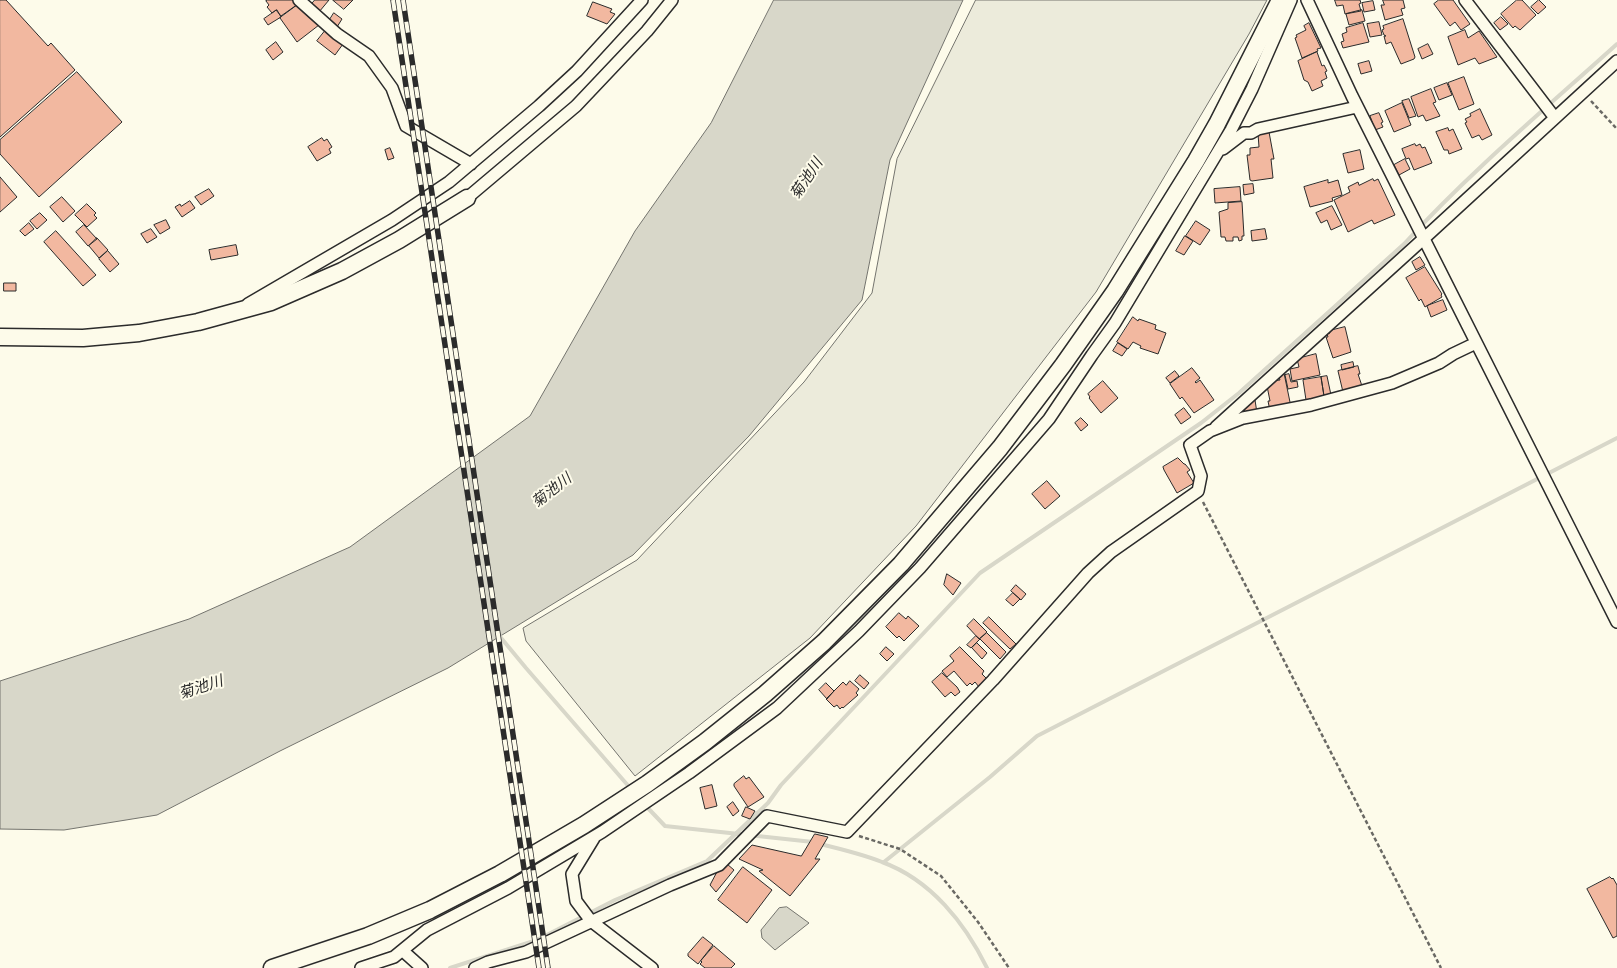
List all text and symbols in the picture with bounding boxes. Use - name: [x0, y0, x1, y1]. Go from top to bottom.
- water label: 菊池川: [787, 155, 827, 203]
- water label: 菊池川: [529, 470, 575, 512]
- water label: 菊池川: [177, 672, 225, 704]

